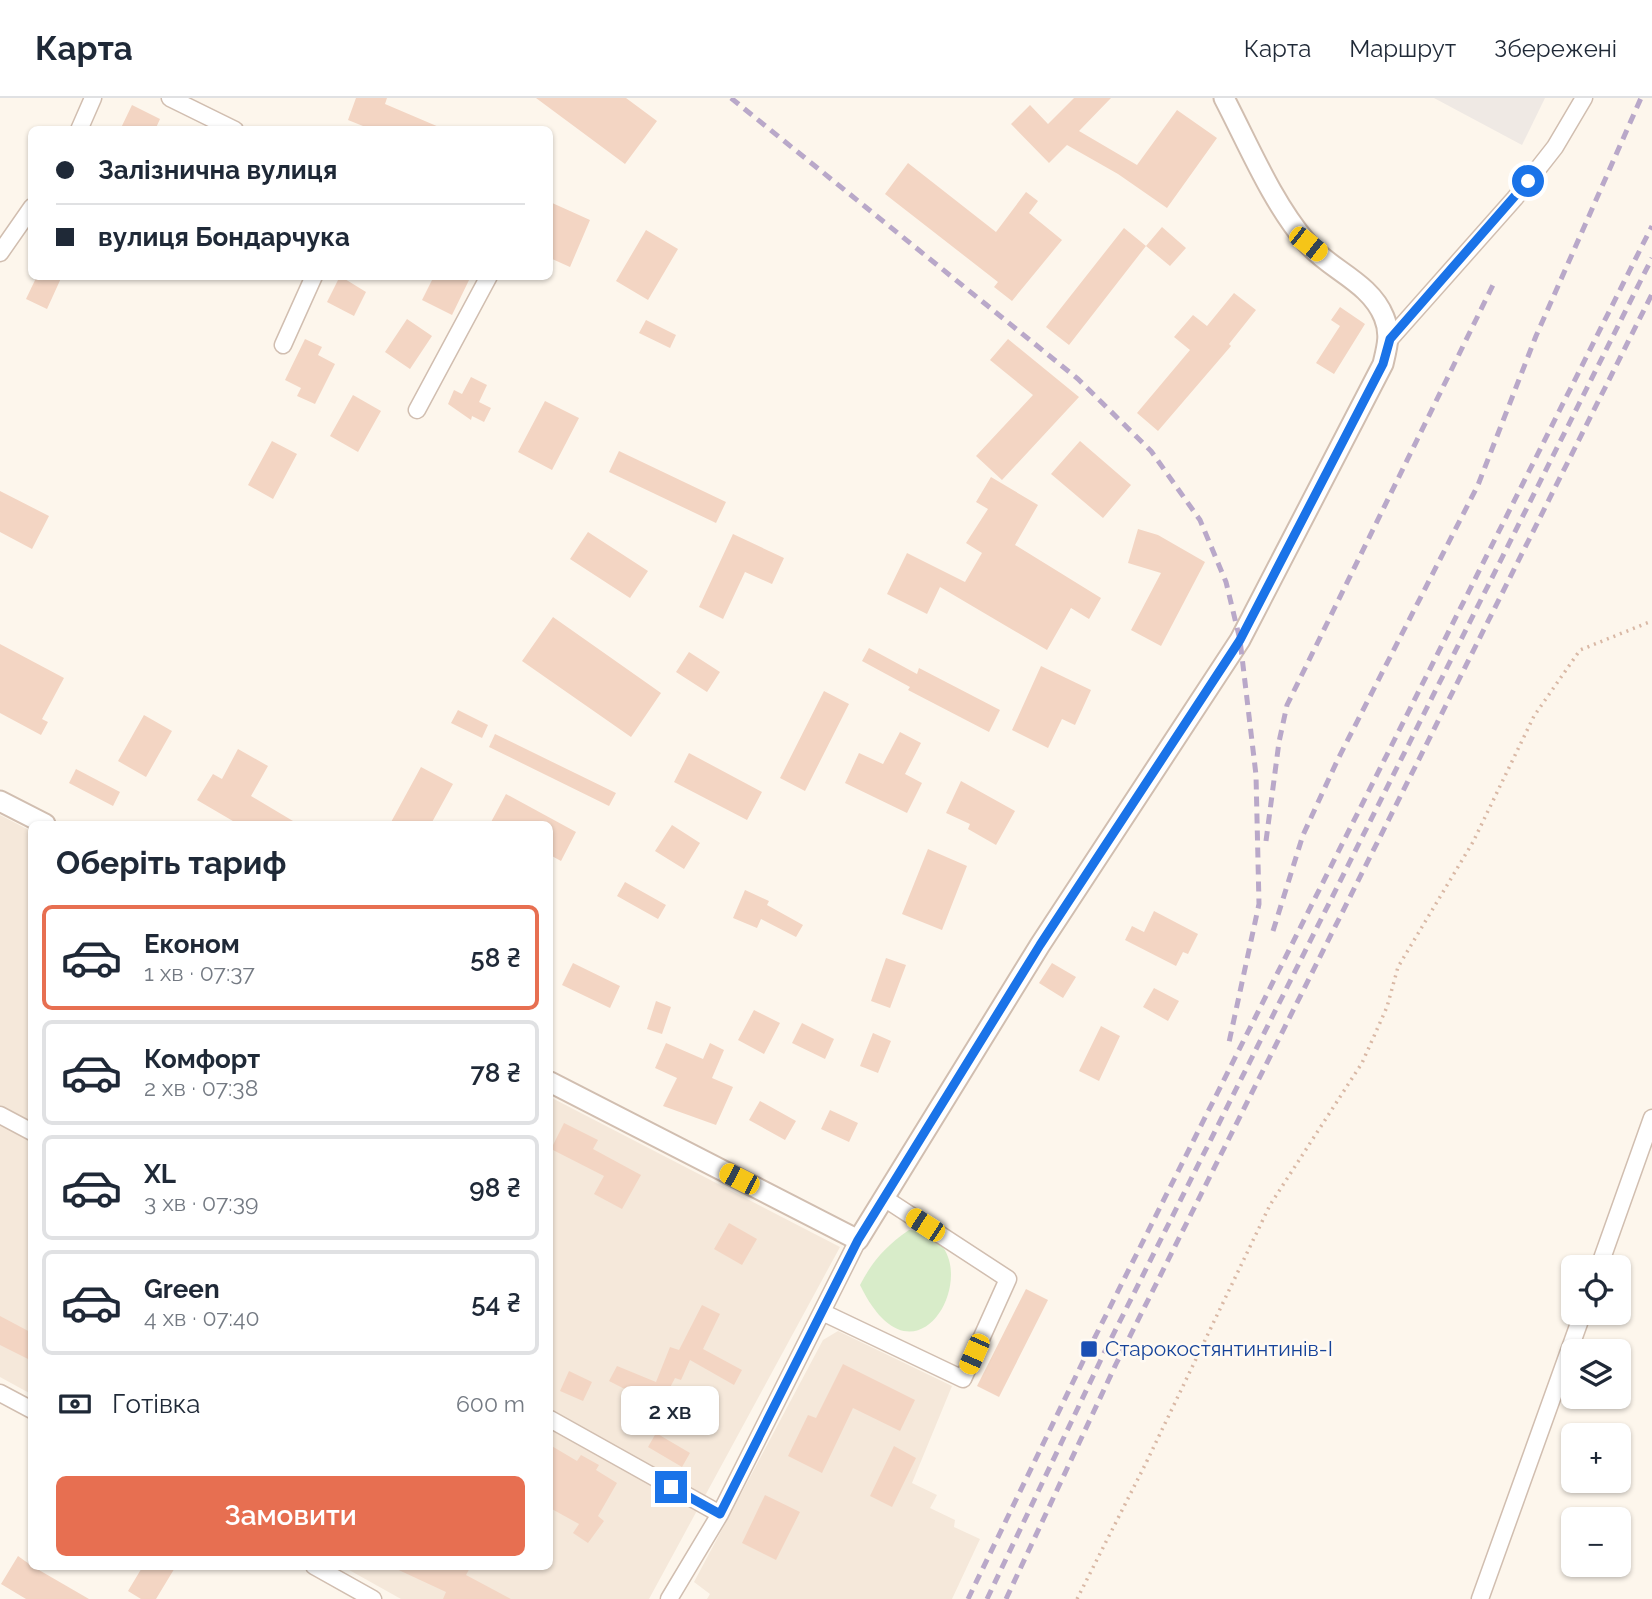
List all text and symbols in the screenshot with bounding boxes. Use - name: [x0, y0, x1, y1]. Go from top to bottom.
- text: Карта: [35, 29, 133, 68]
- text: Карта: [1244, 34, 1311, 63]
- text: Маршрут: [1349, 34, 1456, 63]
- text: Збережені: [1494, 34, 1617, 63]
- text: Залізнична вулиця: [98, 155, 337, 185]
- route start: [1512, 165, 1544, 197]
- text: вулиця Бондарчука: [98, 222, 350, 252]
- car: [1285, 223, 1332, 265]
- text: Оберіть тариф: [56, 844, 286, 881]
- icon: car: [60, 926, 123, 989]
- text: Економ: [144, 929, 240, 959]
- text: 58 ₴: [470, 943, 521, 973]
- text: 1 хв · 07:37: [144, 959, 255, 986]
- icon: car: [60, 1041, 123, 1104]
- text: Комфорт: [144, 1044, 260, 1074]
- text: 78 ₴: [470, 1058, 521, 1088]
- text: 2 хв · 07:38: [144, 1074, 258, 1101]
- icon: car: [60, 1156, 123, 1219]
- text: XL: [144, 1159, 176, 1189]
- car: [716, 1160, 763, 1198]
- text: 98 ₴: [469, 1173, 521, 1203]
- text: 3 хв · 07:39: [144, 1189, 258, 1216]
- car: [902, 1205, 949, 1245]
- map controls: [1561, 1255, 1631, 1577]
- button: locate: [1561, 1255, 1631, 1325]
- icon: car: [60, 1271, 123, 1334]
- text: Green: [144, 1274, 220, 1304]
- text: 54 ₴: [471, 1288, 521, 1318]
- text: 4 хв · 07:40: [144, 1304, 260, 1331]
- car: [956, 1331, 993, 1377]
- place label: Старокостянтинтинів-І: [1105, 1336, 1333, 1361]
- marker: Старокостянтинтинів-І: [1079, 1339, 1099, 1359]
- button: layers: [1561, 1339, 1631, 1409]
- icon: cash: [56, 1385, 94, 1423]
- callout: 2 хв: [622, 1386, 720, 1434]
- text: Готівка: [112, 1389, 201, 1419]
- text: 600 m: [456, 1390, 525, 1417]
- text: 2 хв: [648, 1397, 692, 1424]
- button: +: [1561, 1423, 1631, 1493]
- route end: [655, 1471, 687, 1503]
- button: Замовити: [56, 1476, 525, 1556]
- button: −: [1561, 1507, 1631, 1577]

